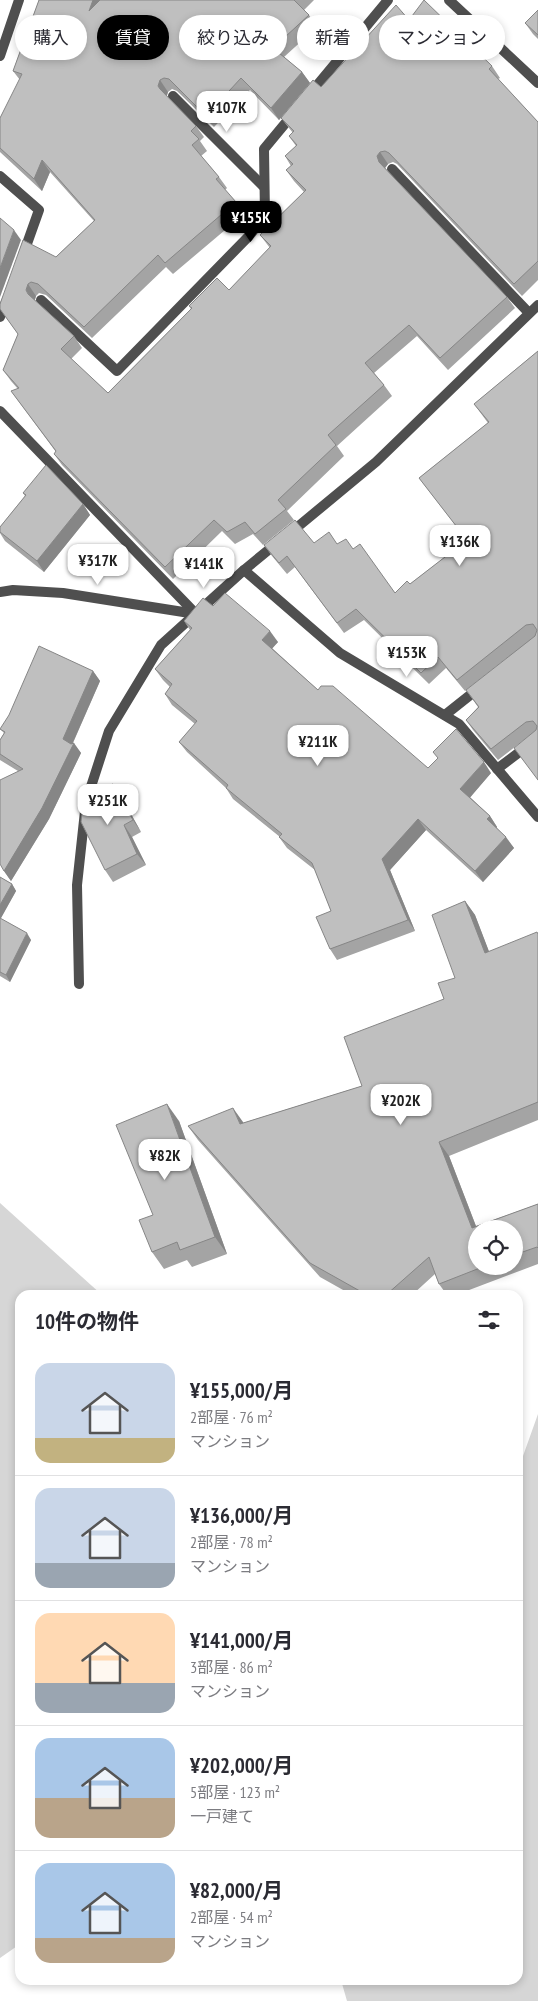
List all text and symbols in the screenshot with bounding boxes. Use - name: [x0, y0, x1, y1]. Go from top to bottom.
- chip: 購入: [15, 15, 87, 60]
- chip: 賃貸: [97, 15, 169, 60]
- chip: 絞り込み: [179, 15, 287, 60]
- chip: 新着: [297, 15, 369, 60]
- chip: マンション: [379, 15, 505, 60]
- pin: ¥107K: [192, 90, 262, 133]
- text: ¥107K: [208, 97, 246, 117]
- pin: ¥155K: [216, 200, 286, 243]
- text: ¥155K: [232, 207, 270, 227]
- pin: ¥136K: [425, 524, 495, 567]
- text: ¥136K: [441, 531, 479, 551]
- pin: ¥317K: [63, 544, 133, 586]
- pin: ¥141K: [169, 546, 239, 589]
- text: ¥317K: [79, 550, 117, 570]
- text: ¥141K: [185, 553, 223, 573]
- pin: ¥153K: [372, 636, 442, 678]
- text: ¥153K: [388, 642, 426, 662]
- pin: ¥211K: [283, 724, 353, 767]
- text: ¥211K: [299, 731, 337, 751]
- pin: ¥251K: [73, 784, 143, 826]
- text: ¥251K: [89, 790, 127, 810]
- pin: ¥202K: [366, 1084, 436, 1126]
- text: ¥202K: [382, 1090, 420, 1110]
- pin: ¥82K: [135, 1138, 195, 1181]
- text: ¥82K: [149, 1145, 181, 1165]
- map controls: [468, 1220, 523, 1275]
- button: locate: [468, 1220, 523, 1275]
- icon: filters: [475, 1306, 503, 1334]
- text: 10件の物件: [35, 1308, 139, 1335]
- text: ¥155,000/月: [190, 1377, 293, 1404]
- icon: home: [75, 1383, 135, 1443]
- text: 2部屋 · 76 m²: [190, 1407, 273, 1427]
- text: マンション: [190, 1431, 270, 1451]
- text: ¥136,000/月: [190, 1502, 293, 1529]
- icon: home: [75, 1508, 135, 1568]
- text: 2部屋 · 78 m²: [190, 1532, 273, 1552]
- text: マンション: [190, 1556, 270, 1576]
- text: ¥141,000/月: [190, 1627, 293, 1654]
- icon: home: [75, 1633, 135, 1693]
- text: 3部屋 · 86 m²: [190, 1657, 273, 1677]
- text: マンション: [190, 1681, 270, 1701]
- text: ¥202,000/月: [190, 1752, 293, 1779]
- icon: home: [75, 1758, 135, 1818]
- text: 5部屋 · 123 m²: [190, 1782, 280, 1802]
- text: 一戸建て: [190, 1806, 254, 1826]
- text: ¥82,000/月: [190, 1877, 283, 1904]
- icon: home: [75, 1883, 135, 1943]
- text: 2部屋 · 54 m²: [190, 1907, 273, 1927]
- text: マンション: [190, 1931, 270, 1951]

